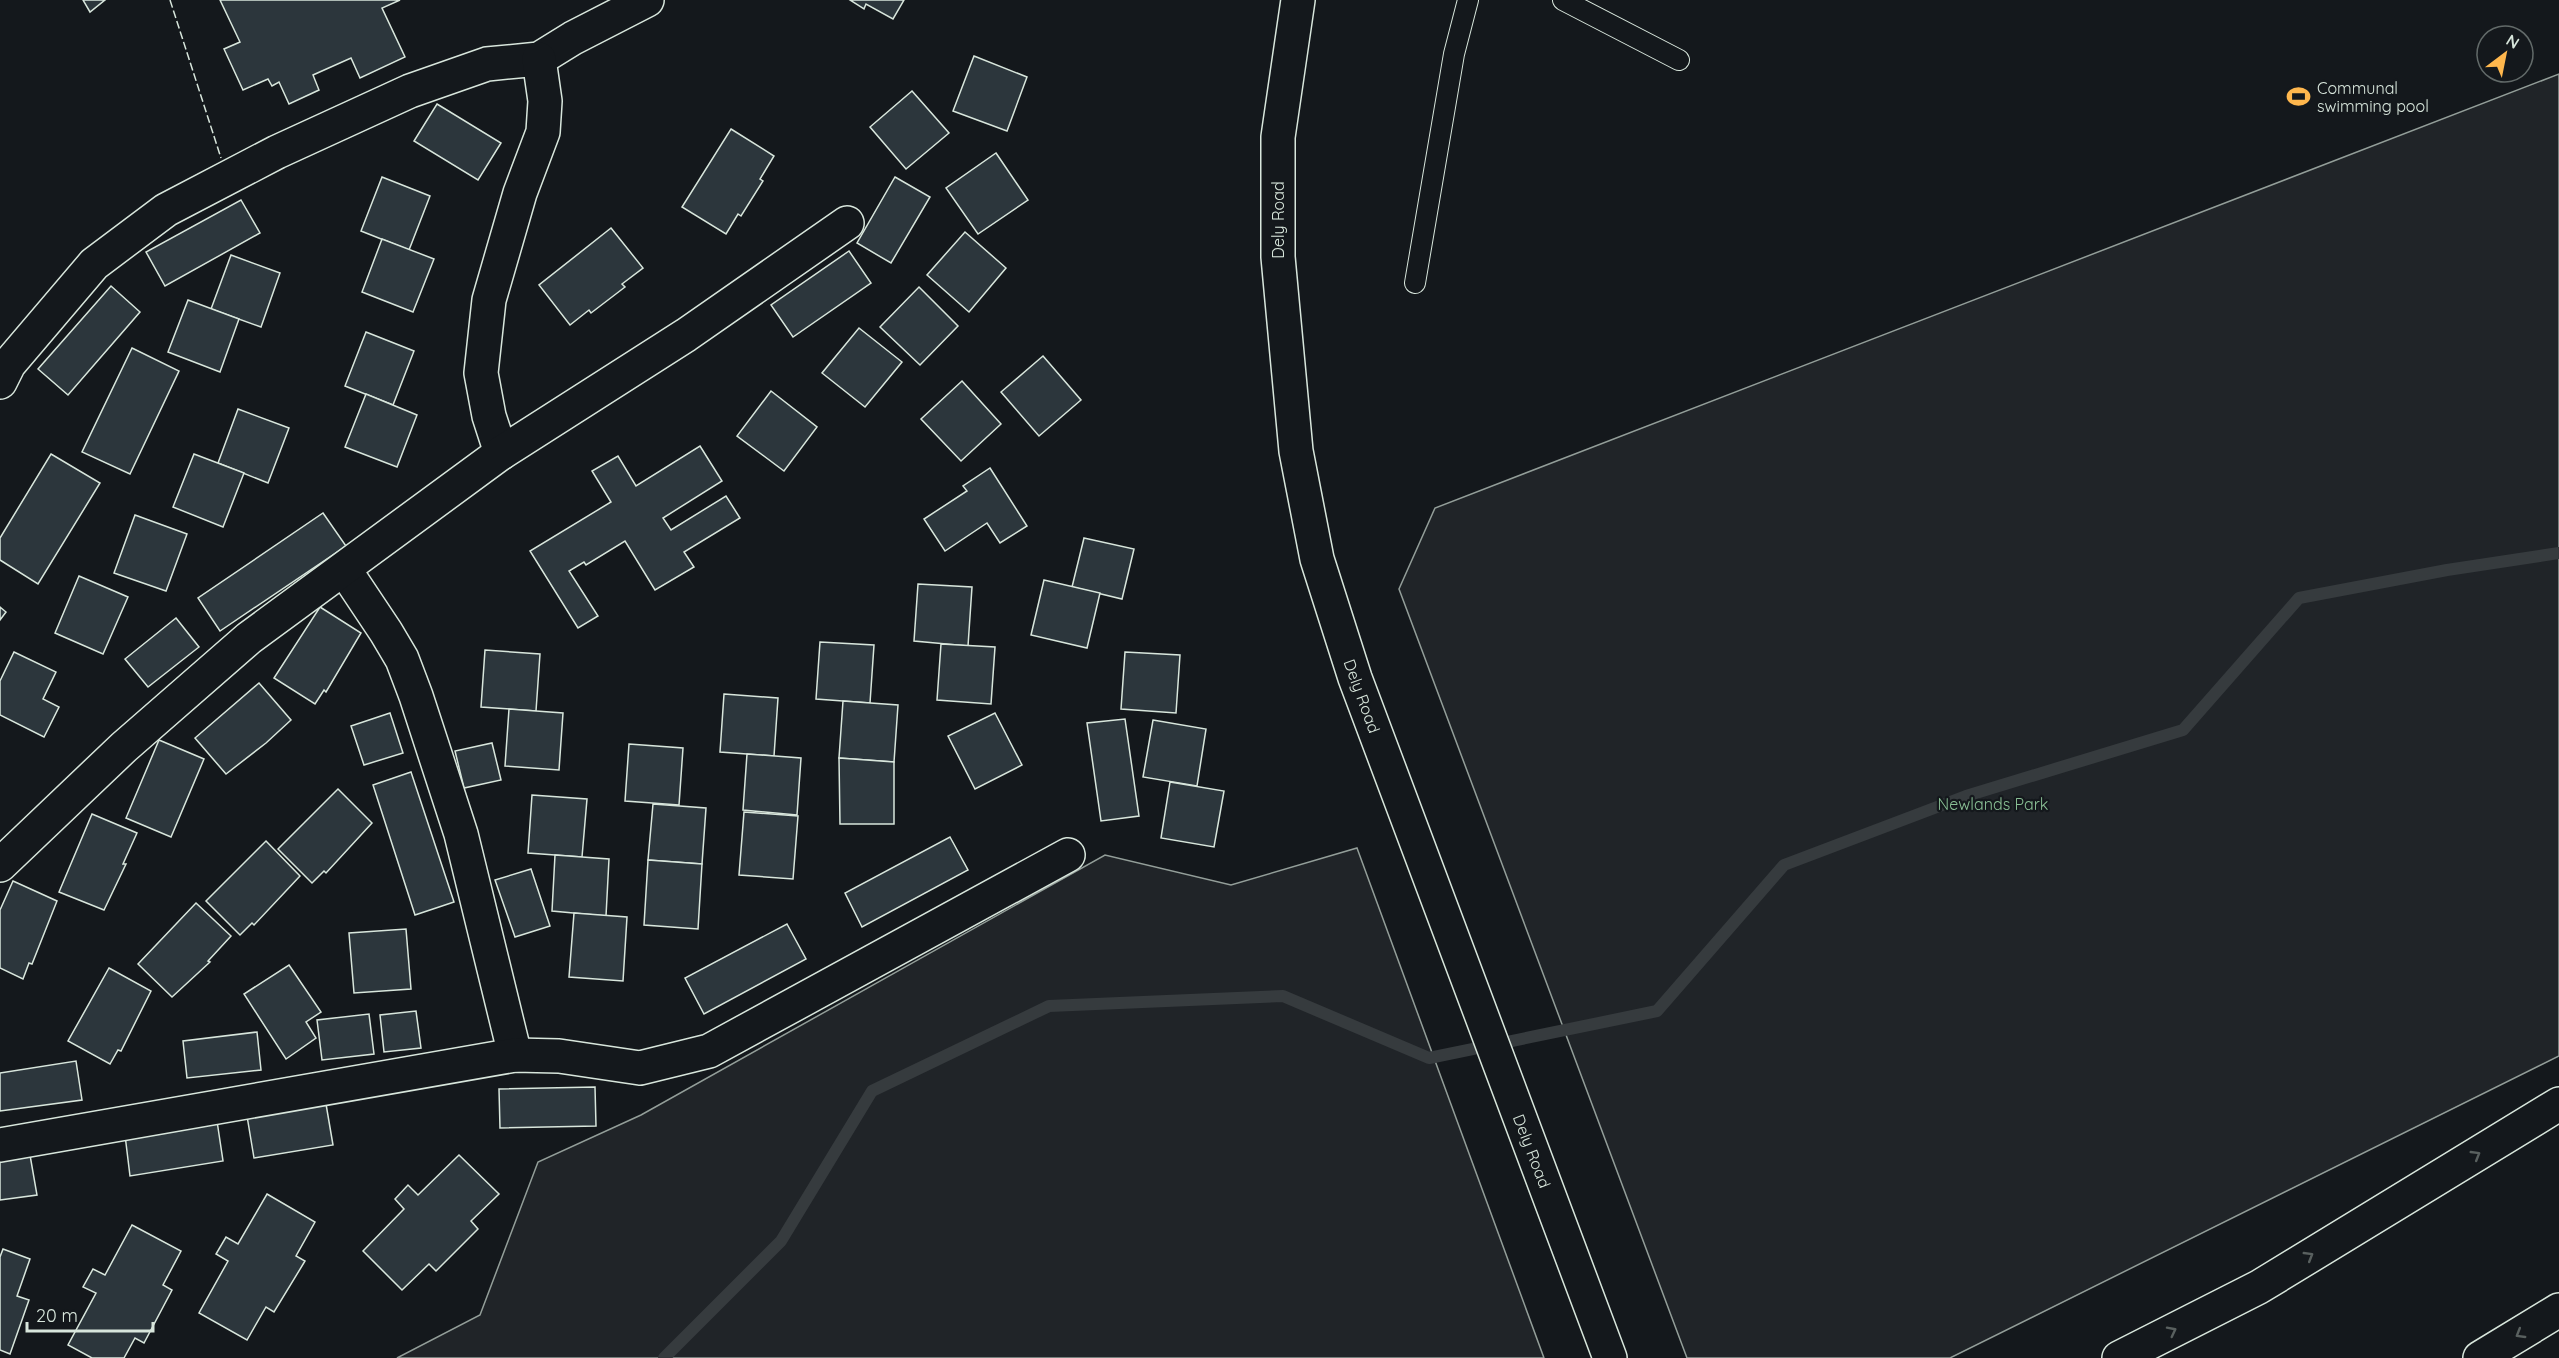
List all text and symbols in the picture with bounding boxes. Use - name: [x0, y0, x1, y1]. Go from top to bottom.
- north arrow: [2475, 24, 2535, 84]
- text: N: [2503, 30, 2523, 53]
- place label: Communal swimming pool: [2317, 78, 2429, 116]
- sports icon: Communal swimming pool: [2286, 84, 2312, 110]
- street label: Dely Road: [1268, 181, 1288, 259]
- street label: Dely Road: [1339, 656, 1385, 736]
- park label: Newlands Park: [1938, 794, 2048, 814]
- street label: Dely Road: [1509, 1111, 1555, 1191]
- one-way arrow: [2470, 1150, 2480, 1162]
- one-way arrow: [2303, 1252, 2313, 1264]
- scale bar: [27, 1295, 153, 1333]
- text: 20 m: [36, 1304, 78, 1327]
- one-way arrow: [2165, 1327, 2176, 1339]
- one-way arrow: [2516, 1327, 2526, 1339]

